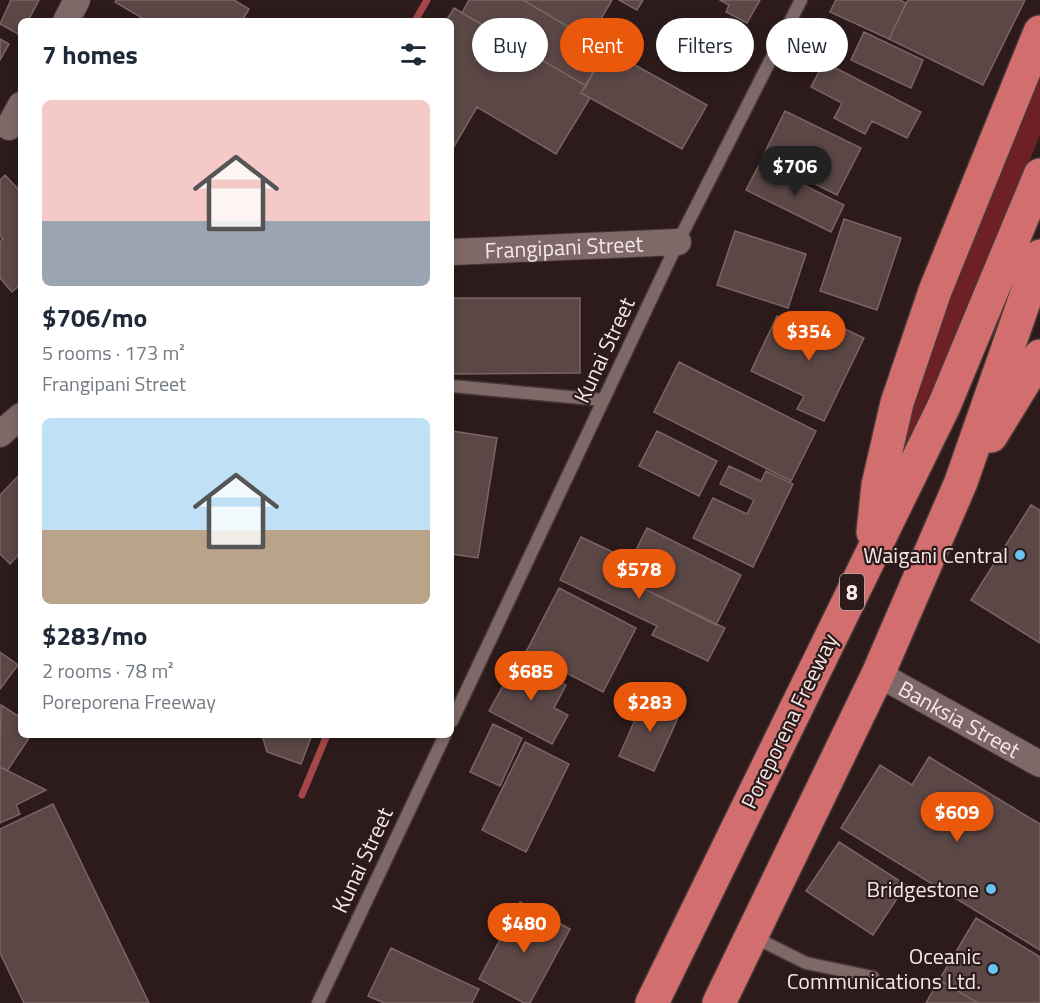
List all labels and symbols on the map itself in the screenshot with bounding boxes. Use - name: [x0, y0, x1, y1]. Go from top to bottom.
- pin: $706: [759, 146, 831, 197]
- street label: Frangipani Street: [484, 227, 644, 268]
- street label: Kunai Street: [565, 291, 643, 408]
- pin: $354: [773, 311, 845, 362]
- place label: Waigani Central: [863, 538, 1008, 572]
- marker: Waigani Central: [1013, 548, 1027, 562]
- pin: $578: [603, 549, 675, 600]
- road number: 8: [840, 574, 864, 610]
- street label: Poreporena Freeway: [732, 627, 846, 814]
- pin: $685: [495, 651, 567, 702]
- street label: Banksia Street: [892, 672, 1027, 767]
- pin: $283: [614, 682, 686, 733]
- pin: $609: [921, 792, 993, 843]
- street label: Kunai Street: [323, 801, 401, 918]
- place label: Bridgestone: [866, 872, 979, 906]
- marker: Bridgestone: [984, 882, 998, 896]
- pin: $480: [488, 903, 560, 954]
- place label: Oceanic Communications Ltd.: [787, 939, 981, 998]
- marker: Oceanic Communications Ltd.: [986, 962, 1000, 976]

